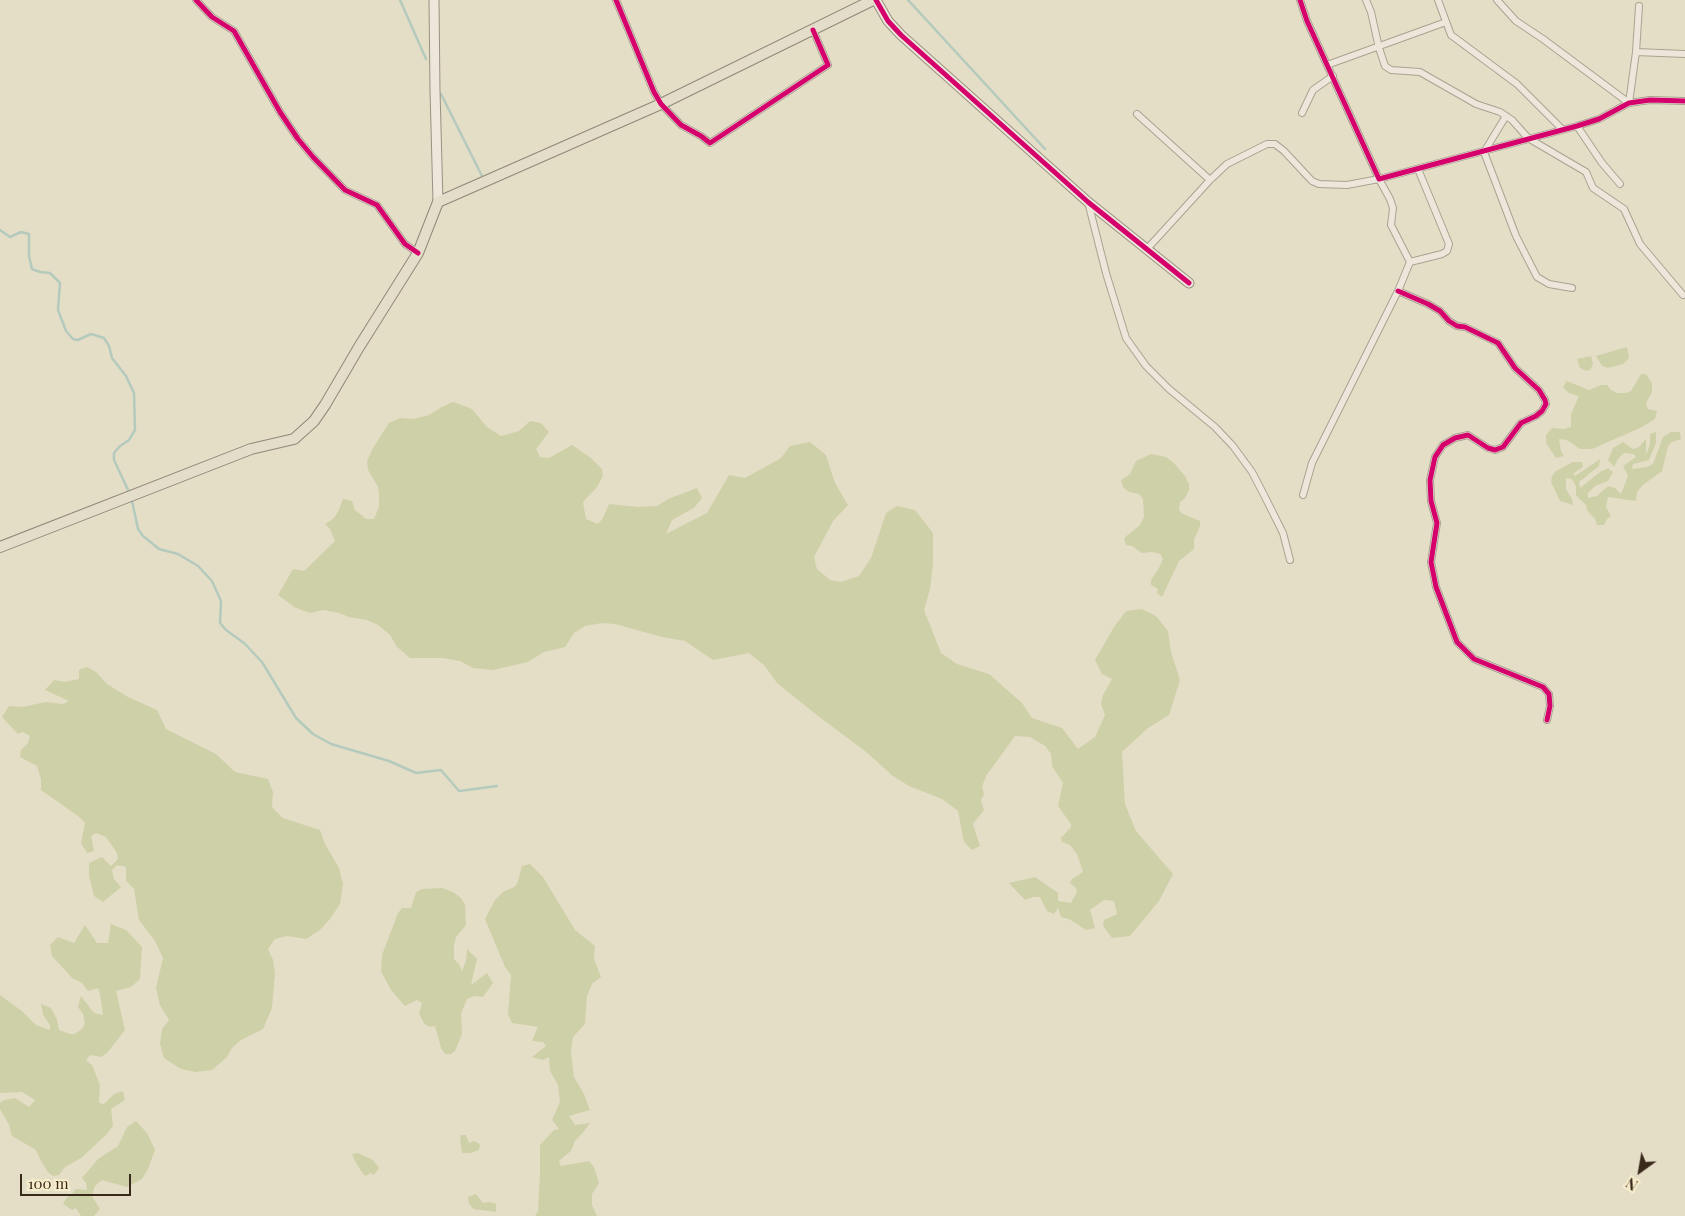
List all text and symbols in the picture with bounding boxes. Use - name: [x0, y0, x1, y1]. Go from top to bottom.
- north arrow: [1615, 1146, 1665, 1196]
- scale bar: [22, 1164, 134, 1196]
- text: 100 m: [28, 1173, 69, 1193]
- text: N: [1622, 1173, 1641, 1195]

